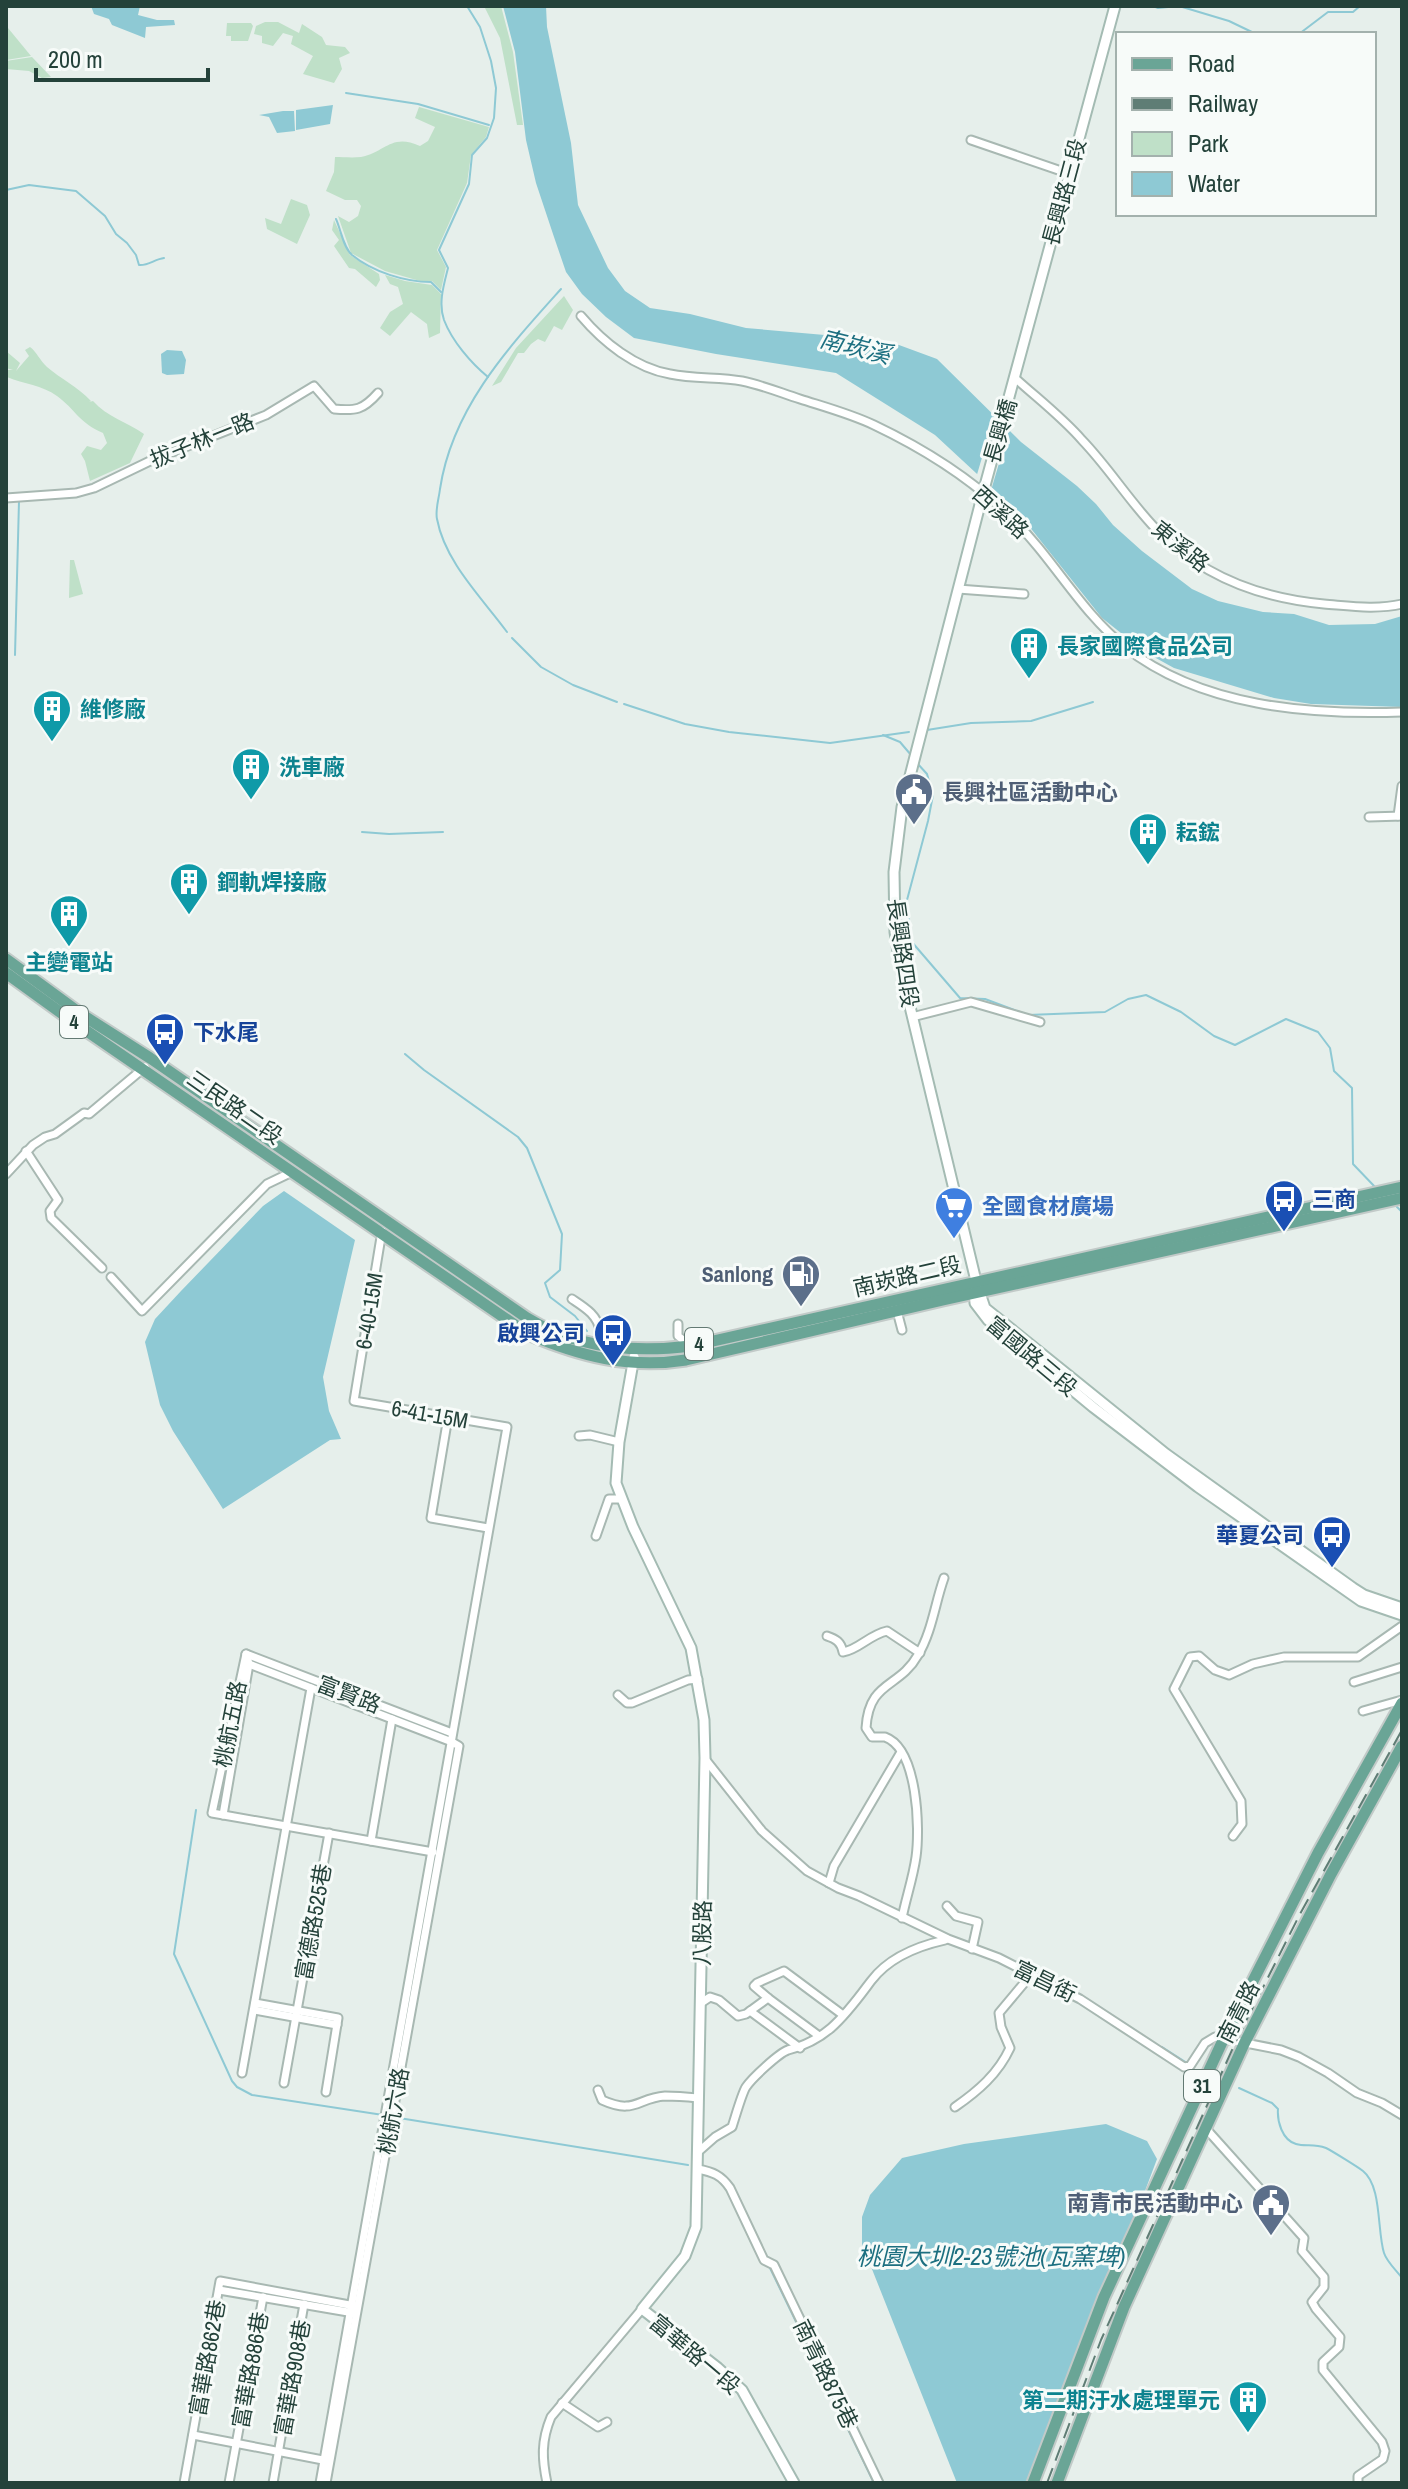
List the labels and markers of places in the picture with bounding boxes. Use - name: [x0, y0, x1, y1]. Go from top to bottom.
- building icon: 長家國際食品公司: [1008, 625, 1050, 680]
- place label: 長家國際食品公司: [1057, 631, 1233, 661]
- building icon: 維修廠: [31, 688, 73, 743]
- place label: 維修廠: [80, 694, 146, 724]
- building icon: 洗車廠: [230, 746, 272, 801]
- place label: 洗車廠: [279, 752, 345, 782]
- public building icon: 長興社區活動中心: [893, 771, 935, 826]
- place label: 長興社區活動中心: [942, 777, 1118, 807]
- building icon: 耘鋐: [1127, 811, 1169, 866]
- place label: 耘鋐: [1176, 817, 1220, 847]
- building icon: 鋼軌焊接廠: [168, 861, 210, 916]
- place label: 鋼軌焊接廠: [217, 867, 327, 897]
- building icon: 主變電站: [48, 893, 90, 948]
- place label: 主變電站: [25, 947, 113, 977]
- bus stop icon: 下水尾: [144, 1011, 186, 1066]
- place label: 下水尾: [193, 1017, 259, 1047]
- bus stop icon: 三商: [1263, 1178, 1305, 1233]
- place label: 三商: [1312, 1184, 1356, 1214]
- supermarket icon: 全國食材廣場: [933, 1185, 975, 1240]
- place label: 全國食材廣場: [982, 1191, 1114, 1221]
- fuel station icon: Sanlong: [780, 1253, 822, 1308]
- place label: Sanlong: [702, 1259, 773, 1289]
- bus stop icon: 啟興公司: [592, 1312, 634, 1367]
- place label: 啟興公司: [497, 1318, 585, 1348]
- bus stop icon: 華夏公司: [1311, 1514, 1353, 1569]
- place label: 華夏公司: [1216, 1520, 1304, 1550]
- public building icon: 南青市民活動中心: [1250, 2182, 1292, 2237]
- place label: 南青市民活動中心: [1067, 2188, 1243, 2218]
- building icon: 第二期汙水處理單元: [1227, 2379, 1269, 2434]
- place label: 第二期汙水處理單元: [1022, 2385, 1220, 2415]

